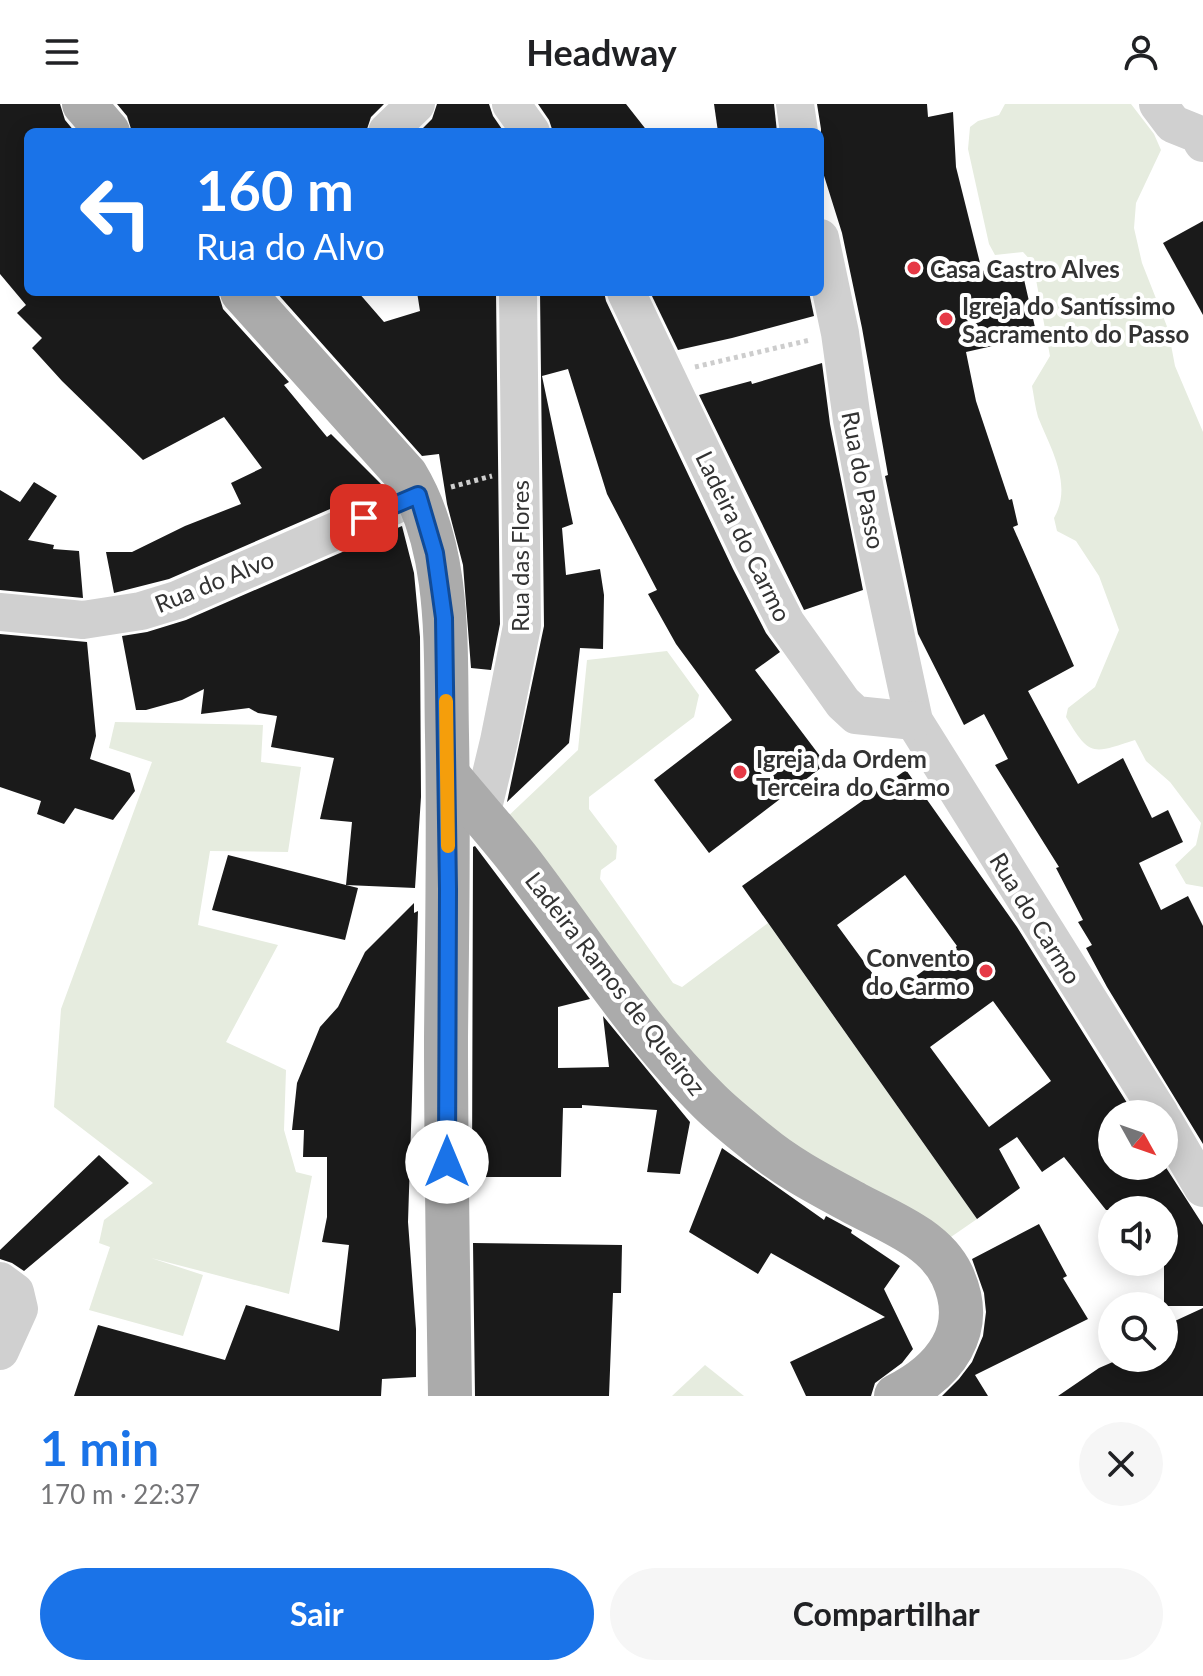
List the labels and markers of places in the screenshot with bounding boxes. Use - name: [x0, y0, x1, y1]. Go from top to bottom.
- place label: Casa Castro Alves: [930, 254, 1120, 283]
- marker: Casa Castro Alves: [905, 259, 923, 277]
- place label: Igreja do Santíssimo Sacramento do Passo: [962, 291, 1189, 348]
- marker: Igreja do Santíssimo Sacramento do Passo: [937, 310, 955, 328]
- pin: [330, 484, 398, 552]
- place label: Igreja da Ordem Terceira do Carmo: [756, 744, 950, 801]
- marker: Igreja da Ordem Terceira do Carmo: [731, 763, 749, 781]
- place label: Convento do Carmo: [866, 943, 970, 1000]
- marker: Convento do Carmo: [977, 962, 995, 980]

